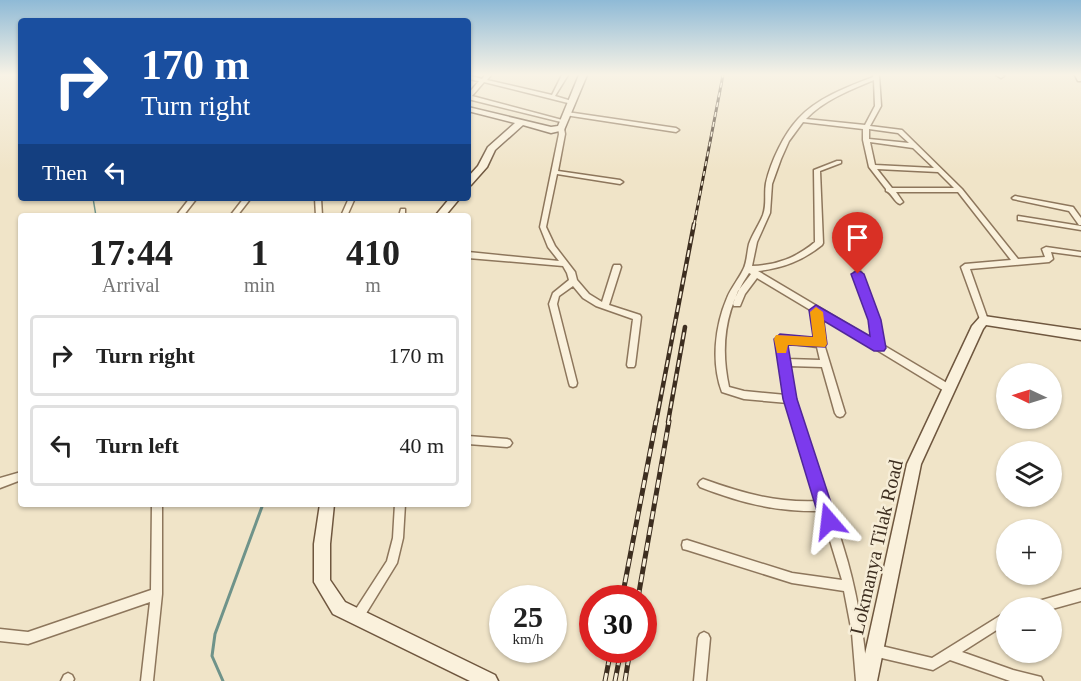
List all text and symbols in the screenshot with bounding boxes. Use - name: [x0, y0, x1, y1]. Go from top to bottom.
- icon: right: [42, 42, 120, 120]
- text: 170 m: [141, 42, 250, 88]
- text: Turn right: [141, 91, 250, 121]
- icon: left: [99, 156, 132, 189]
- text: Then: [42, 160, 87, 185]
- pin: [832, 212, 883, 274]
- icon: arrive: [841, 221, 874, 254]
- text: 17:44: [89, 233, 173, 273]
- text: 1: [251, 233, 269, 273]
- text: 410: [346, 233, 400, 273]
- text: Arrival: [102, 274, 160, 296]
- text: min: [244, 274, 275, 296]
- text: m: [365, 274, 381, 296]
- icon: right: [45, 339, 78, 372]
- text: Turn right: [96, 343, 195, 368]
- text: 170 m: [388, 343, 444, 368]
- north arrow: [996, 363, 1062, 429]
- map controls: [996, 363, 1062, 663]
- icon: left: [45, 429, 78, 462]
- text: Turn left: [96, 433, 179, 458]
- text: 40 m: [399, 433, 444, 458]
- button: layers: [996, 441, 1062, 507]
- street label: Lokmanya Tilak Road: [845, 457, 908, 637]
- position arrow: [797, 489, 861, 553]
- button: +: [996, 519, 1062, 585]
- speed limit sign: 30: [579, 585, 657, 663]
- button: −: [996, 597, 1062, 663]
- text: 25: [513, 600, 543, 633]
- text: km/h: [513, 631, 543, 647]

